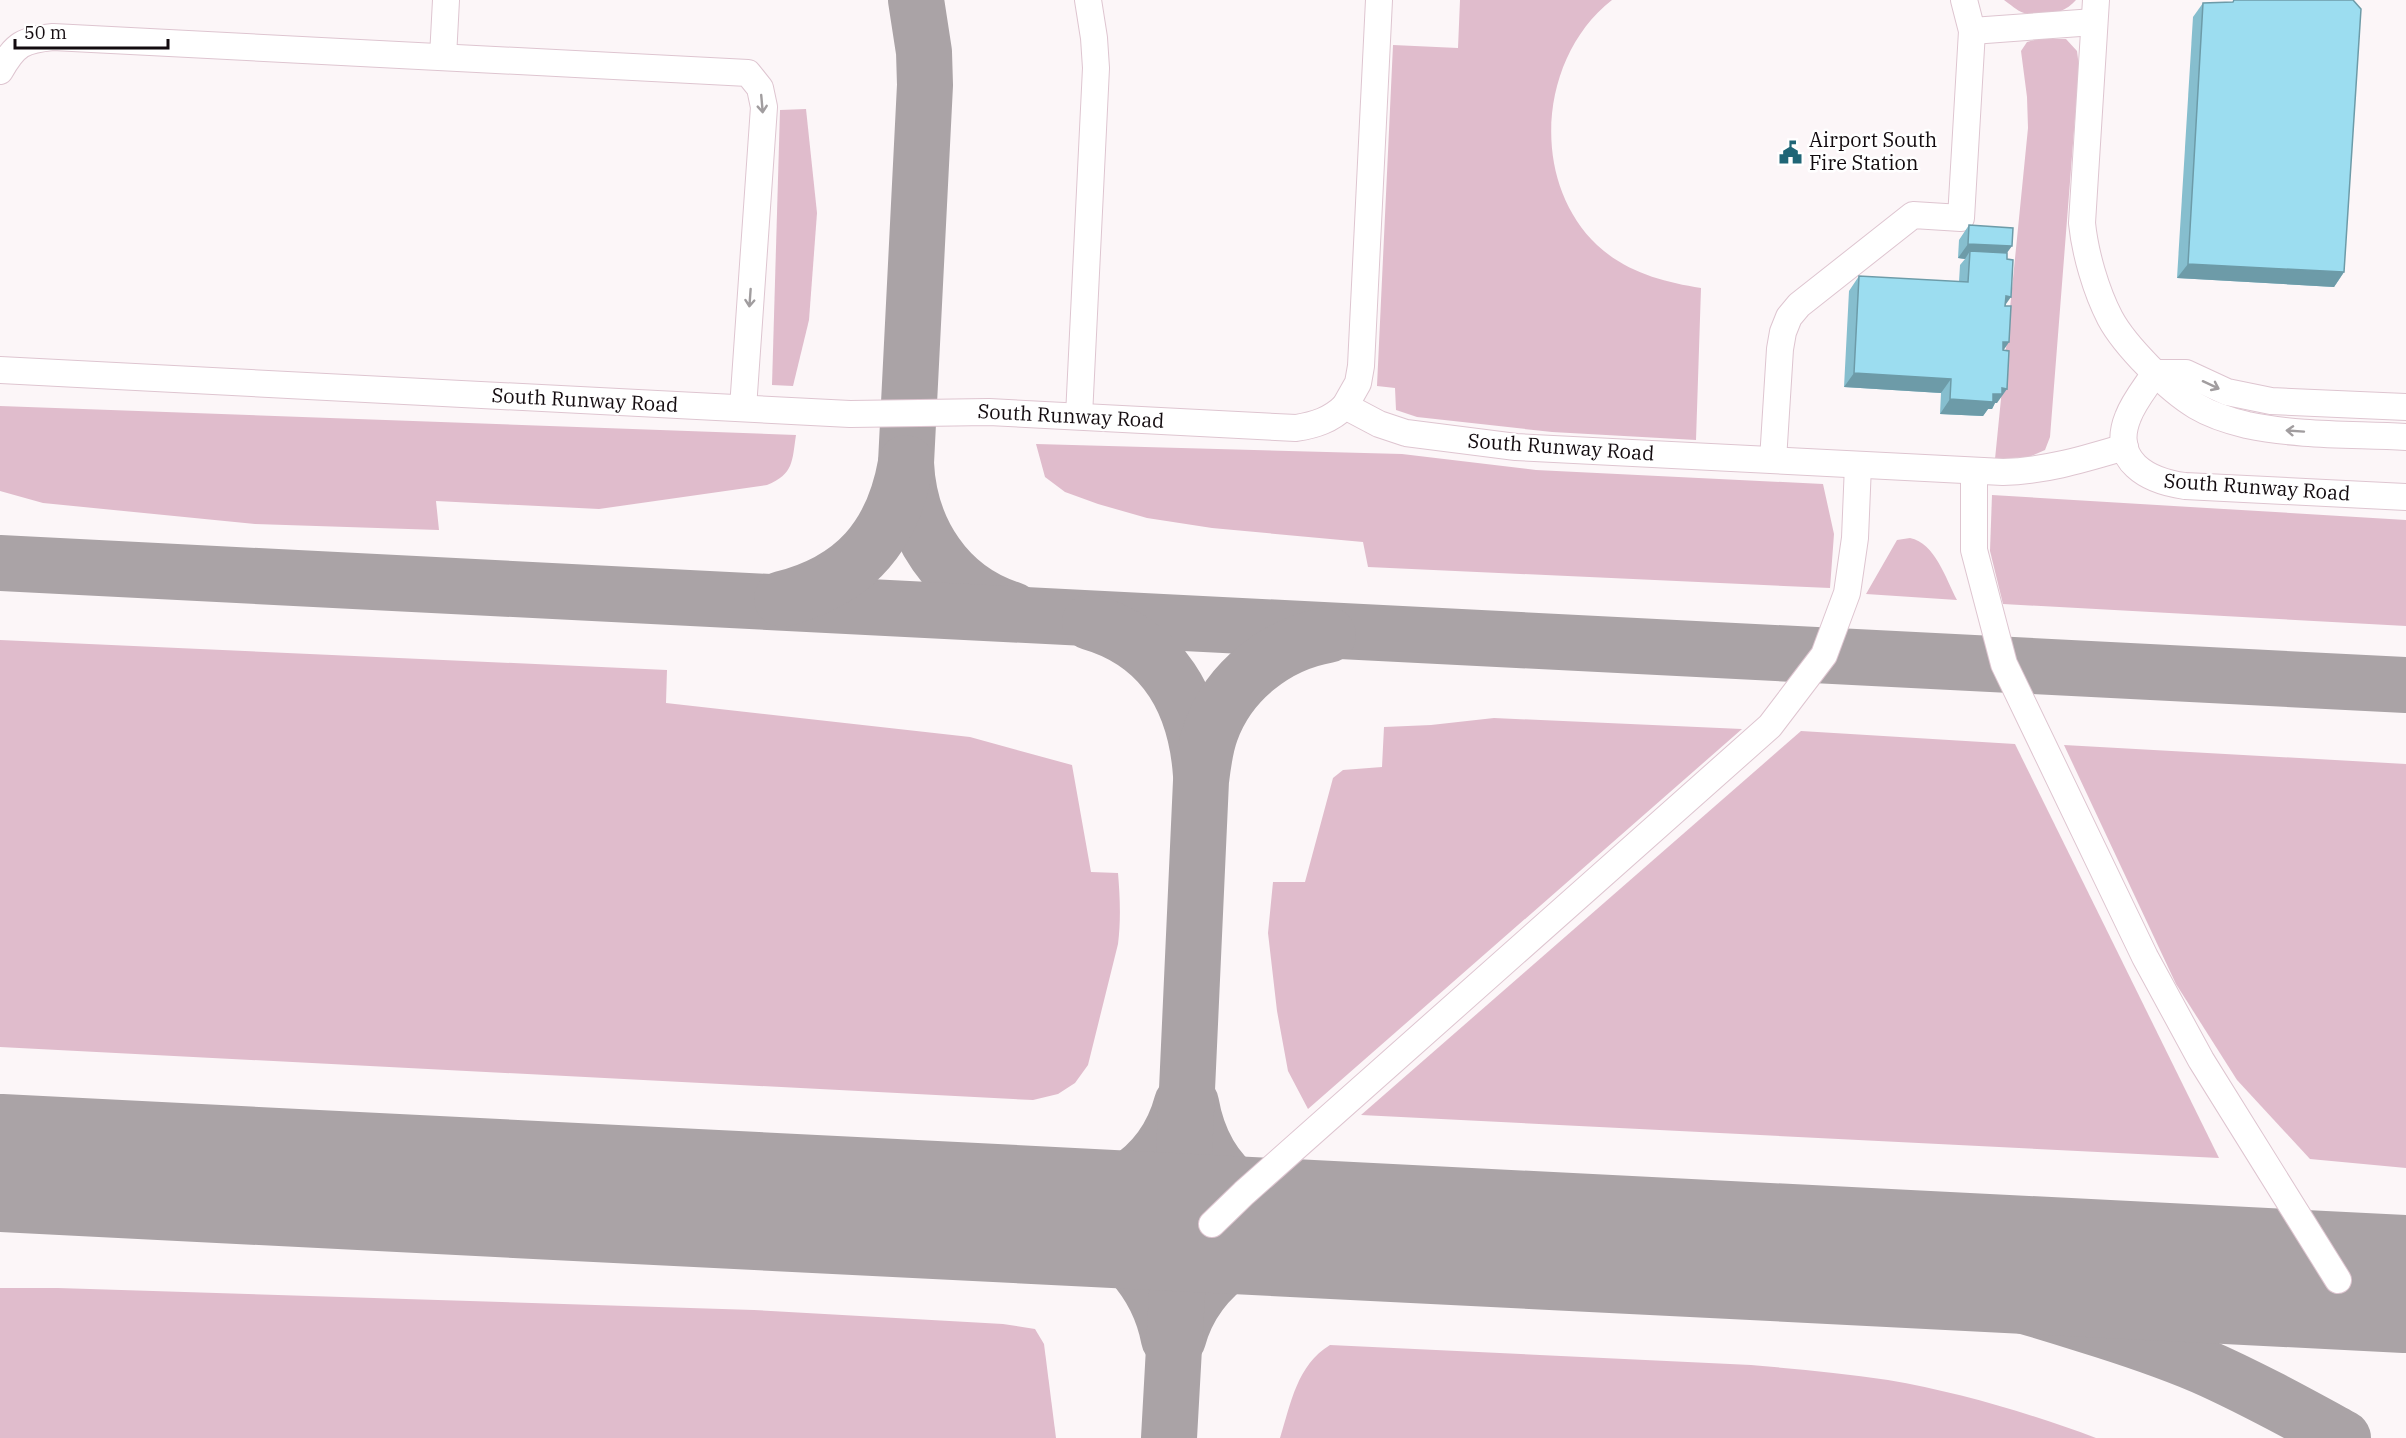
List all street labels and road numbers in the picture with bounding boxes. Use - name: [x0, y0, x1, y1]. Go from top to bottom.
- street label: South Runway Road: [491, 381, 679, 418]
- street label: South Runway Road: [977, 397, 1165, 434]
- street label: South Runway Road: [1467, 427, 1655, 466]
- street label: South Runway Road: [2163, 467, 2351, 506]

